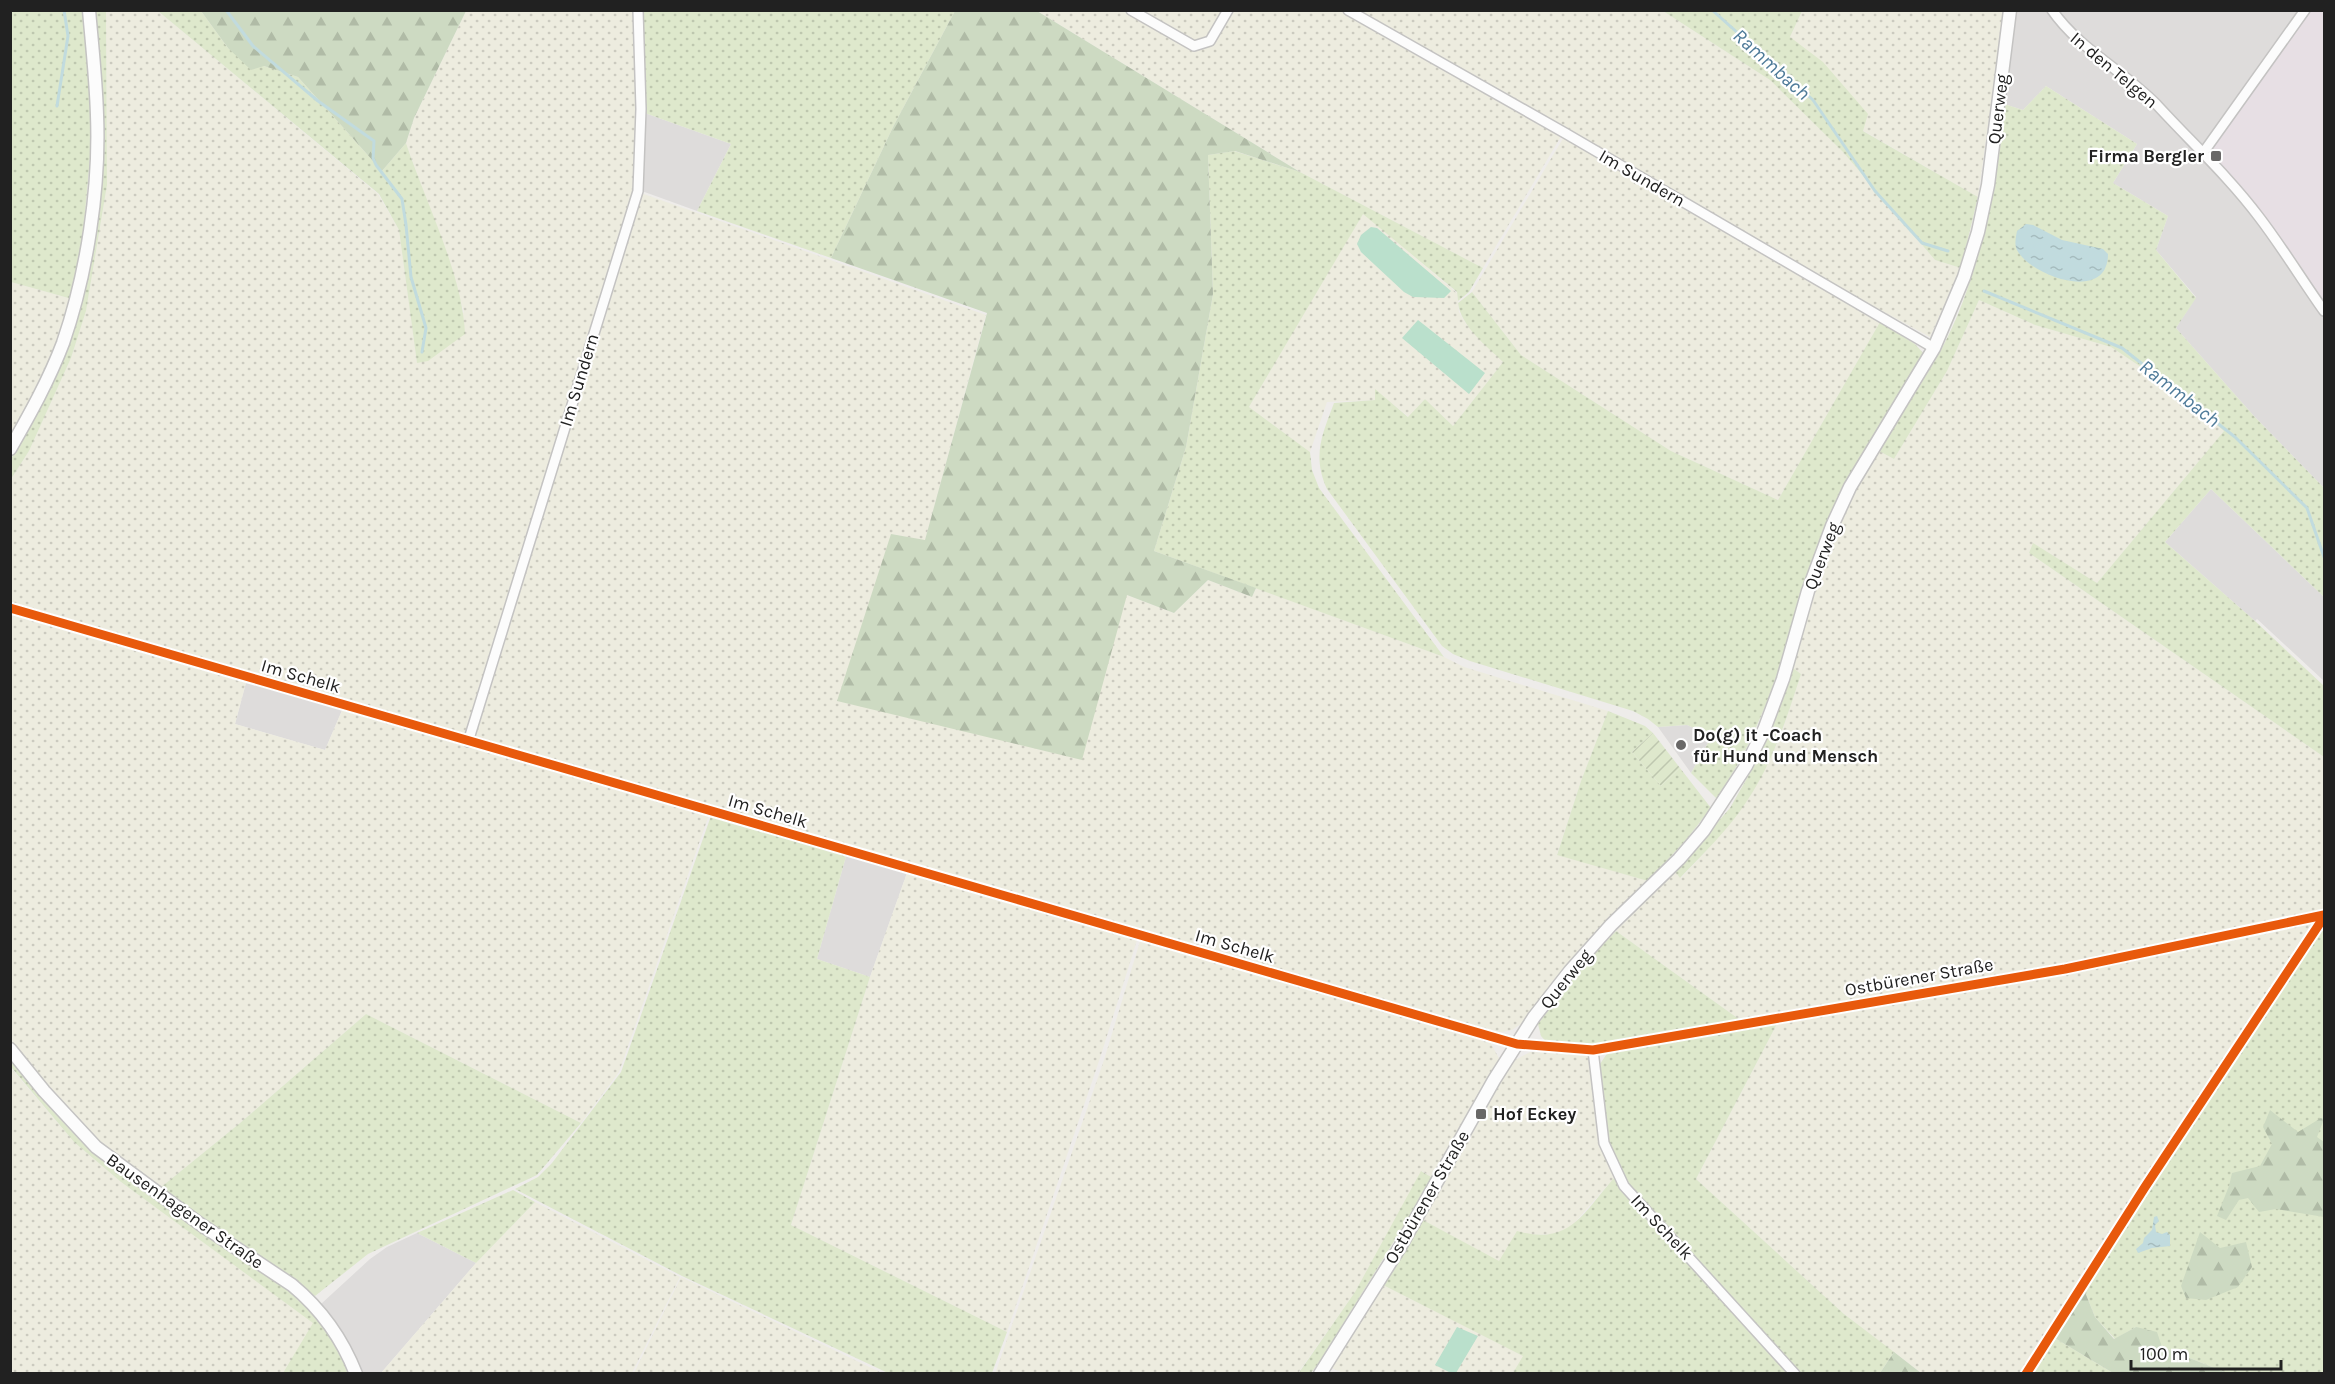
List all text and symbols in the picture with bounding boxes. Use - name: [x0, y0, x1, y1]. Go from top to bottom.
- water label: Rammbach: [1728, 24, 1815, 105]
- street label: In den Telgen: [2066, 27, 2162, 113]
- street label: Querweg: [1983, 73, 2013, 145]
- street label: Im Sundern: [1595, 144, 1689, 212]
- place label: Firma Bergler: [2088, 145, 2204, 167]
- marker: Firma Bergler: [2209, 149, 2223, 163]
- street label: Im Sundern: [554, 331, 604, 429]
- water label: Rammbach: [2135, 355, 2224, 432]
- street label: Querweg: [1799, 519, 1845, 593]
- street label: Im Schelk: [259, 654, 343, 698]
- place label: Do(g) it -Coach für Hund und Mensch: [1693, 724, 1878, 767]
- marker: Do(g) it -Coach für Hund und Mensch: [1674, 738, 1688, 752]
- street label: Im Schelk: [726, 789, 810, 833]
- street label: Im Schelk: [1193, 924, 1277, 968]
- street label: Querweg: [1535, 945, 1597, 1013]
- street label: Ostbürener Straße: [1843, 953, 1995, 1001]
- place label: Hof Eckey: [1493, 1103, 1576, 1125]
- marker: Hof Eckey: [1474, 1107, 1488, 1121]
- street label: Ostbürener Straße: [1380, 1126, 1474, 1268]
- street label: Bausenhagener Straße: [102, 1148, 268, 1274]
- street label: Im Schelk: [1626, 1190, 1698, 1264]
- scale bar: [2131, 1333, 2281, 1371]
- text: 100 m: [2140, 1343, 2188, 1365]

